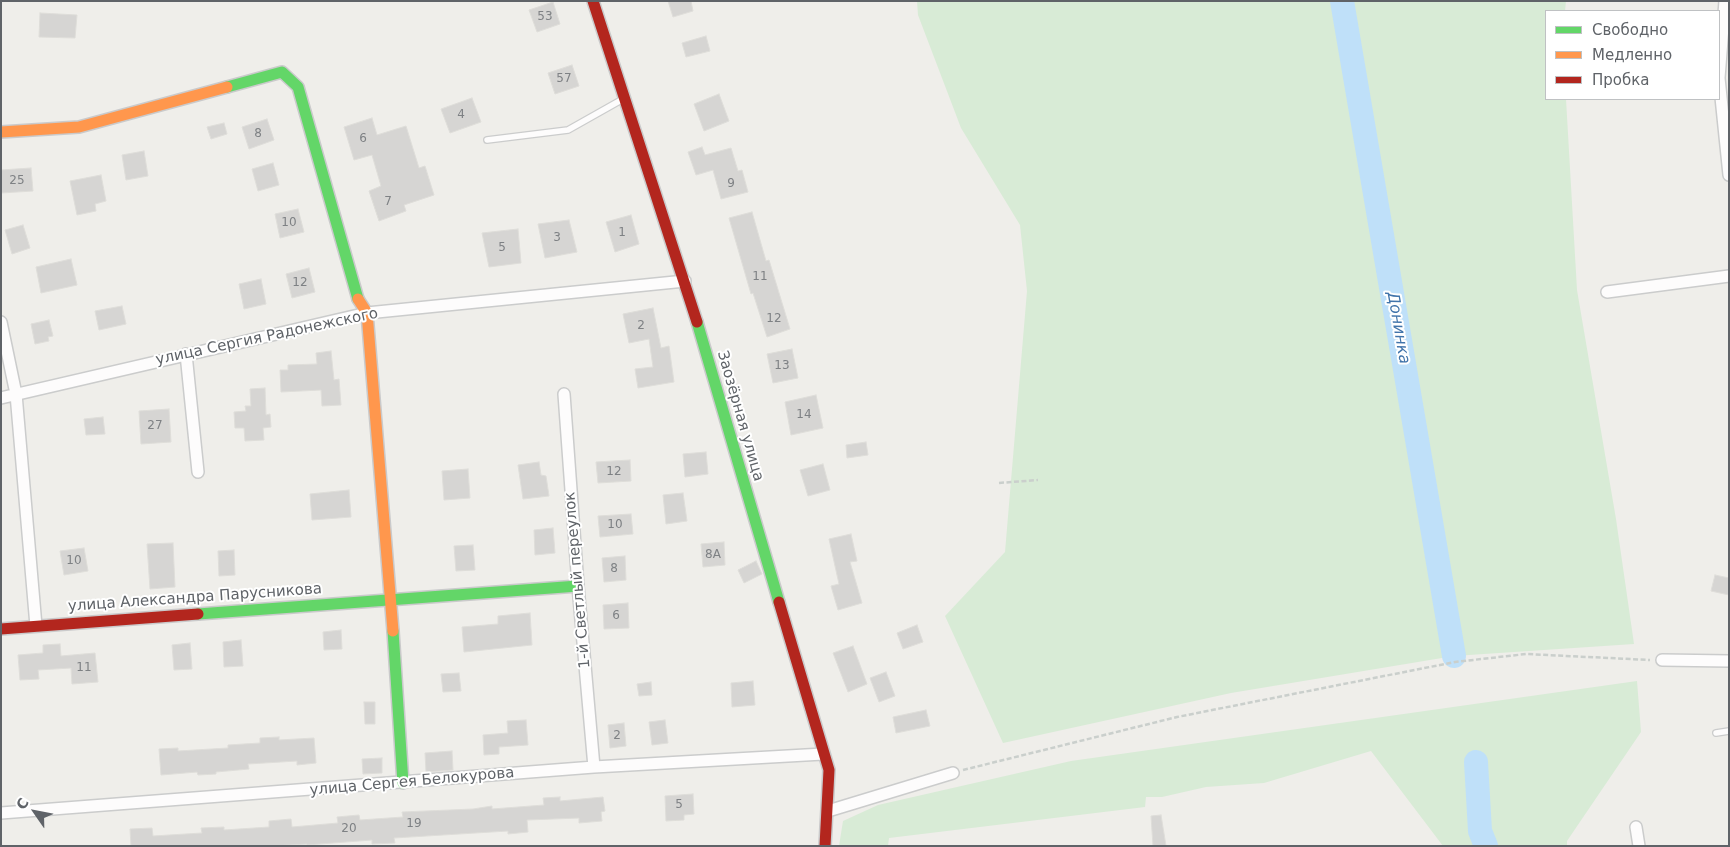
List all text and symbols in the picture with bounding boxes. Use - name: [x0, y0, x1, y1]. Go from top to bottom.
- house number: 53: [537, 10, 553, 24]
- legend: [1545, 10, 1720, 100]
- text: Свободно: [1592, 21, 1668, 39]
- text: Медленно: [1592, 46, 1672, 64]
- text: Пробка: [1592, 71, 1649, 89]
- house number: 57: [556, 72, 572, 86]
- house number: 4: [457, 108, 465, 122]
- house number: 8: [254, 127, 262, 141]
- house number: 6: [359, 132, 367, 146]
- house number: 25: [9, 174, 25, 188]
- house number: 9: [727, 177, 735, 191]
- house number: 7: [384, 195, 392, 209]
- house number: 10: [281, 216, 297, 230]
- house number: 1: [618, 226, 626, 240]
- house number: 3: [553, 231, 561, 245]
- house number: 5: [498, 241, 506, 255]
- house number: 11: [752, 270, 768, 284]
- house number: 12: [292, 276, 308, 290]
- water label: Донинка: [1382, 290, 1414, 366]
- street label: улица Сергия Радонежского: [154, 305, 380, 369]
- house number: 12: [766, 312, 782, 326]
- house number: 2: [637, 319, 645, 333]
- street label: Заозёрная улица: [713, 349, 767, 483]
- house number: 13: [774, 359, 790, 373]
- house number: 14: [796, 408, 812, 422]
- house number: 27: [147, 419, 163, 433]
- house number: 12: [606, 465, 622, 479]
- street label: 1-й Светлый переулок: [561, 491, 595, 669]
- house number: 10: [607, 518, 623, 532]
- house number: 8А: [705, 548, 721, 562]
- house number: 10: [66, 554, 82, 568]
- house number: 8: [610, 562, 618, 576]
- street label: улица Александра Парусникова: [67, 580, 323, 616]
- house number: 6: [612, 609, 620, 623]
- house number: 11: [76, 661, 92, 675]
- house number: 2: [613, 729, 621, 743]
- street label: улица Сергея Белокурова: [309, 764, 515, 800]
- north arrow: [10, 787, 60, 837]
- text: С: [13, 795, 32, 812]
- house number: 5: [675, 798, 683, 812]
- house number: 19: [406, 817, 422, 831]
- house number: 20: [341, 822, 357, 836]

